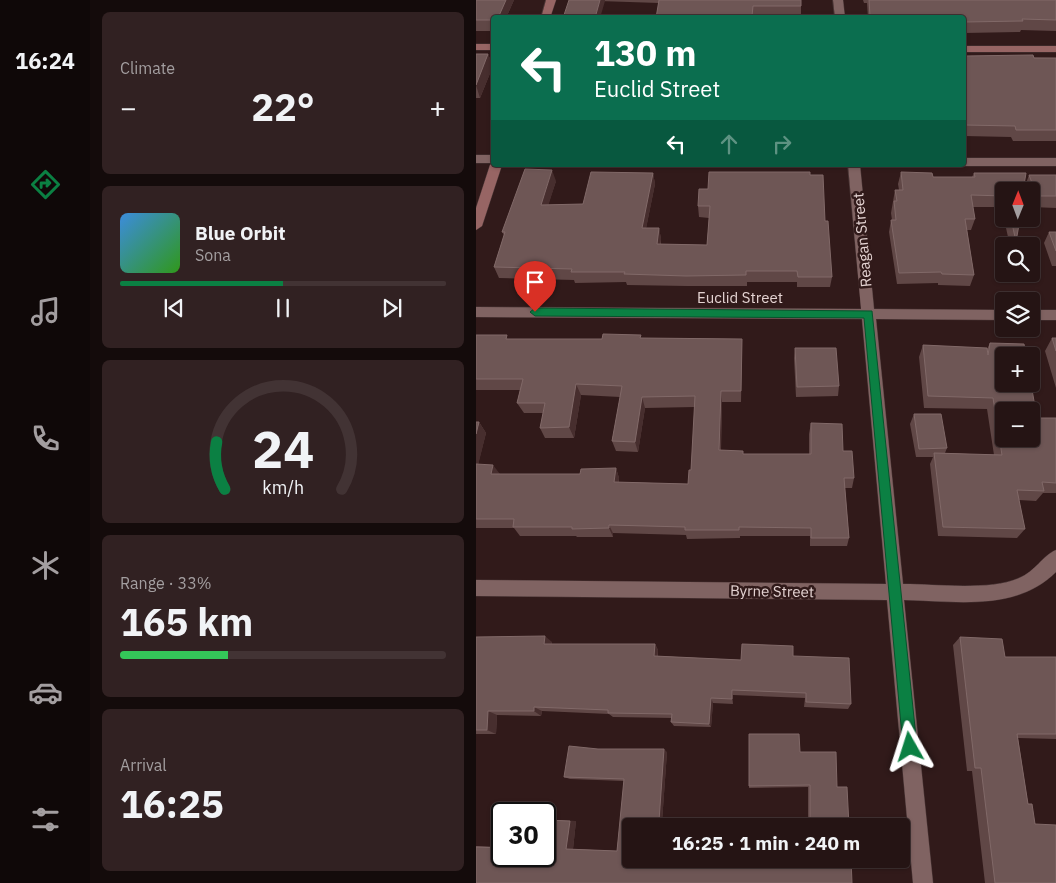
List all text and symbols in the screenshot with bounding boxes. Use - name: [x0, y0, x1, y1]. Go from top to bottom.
- text: 130 m: [594, 30, 697, 76]
- icon: left: [511, 35, 576, 100]
- text: 16:24: [15, 46, 75, 75]
- text: Climate: [120, 58, 175, 78]
- text: Euclid Street: [594, 74, 720, 103]
- text: 22°: [251, 82, 315, 131]
- text: −: [120, 89, 137, 126]
- text: +: [429, 89, 446, 126]
- icon: left: [662, 130, 690, 158]
- icon: ahead: [715, 130, 743, 158]
- icon: right: [768, 130, 796, 158]
- icon: directions: [28, 167, 63, 202]
- north arrow: [995, 182, 1040, 228]
- map controls: [995, 182, 1040, 447]
- street label: Reagan Street: [848, 192, 876, 288]
- text: Blue Orbit: [195, 221, 285, 245]
- button: search: [995, 237, 1040, 282]
- text: Sona: [195, 245, 231, 265]
- pin: [514, 261, 556, 312]
- icon: arrive: [521, 268, 549, 296]
- street label: Euclid Street: [697, 288, 783, 307]
- button: layers: [995, 292, 1040, 337]
- icon: music: [28, 294, 63, 329]
- icon: previous: [160, 294, 188, 322]
- icon: pause: [269, 294, 297, 322]
- icon: next: [378, 294, 406, 322]
- button: +: [995, 347, 1040, 392]
- button: −: [995, 402, 1040, 447]
- text: 24: [252, 415, 314, 482]
- icon: phone: [28, 421, 63, 456]
- text: km/h: [262, 476, 304, 499]
- icon: climate: [28, 548, 63, 583]
- text: Range · 33%: [120, 573, 212, 593]
- street label: Byrne Street: [730, 581, 814, 601]
- text: 165 km: [120, 597, 253, 646]
- icon: car: [28, 675, 63, 710]
- position arrow: [883, 720, 935, 772]
- text: Arrival: [120, 755, 167, 775]
- text: 16:25: [120, 779, 224, 828]
- icon: filters: [28, 802, 63, 837]
- speed limit sign: 30: [491, 802, 556, 867]
- text: 16:25 · 1 min · 240 m: [672, 831, 860, 855]

